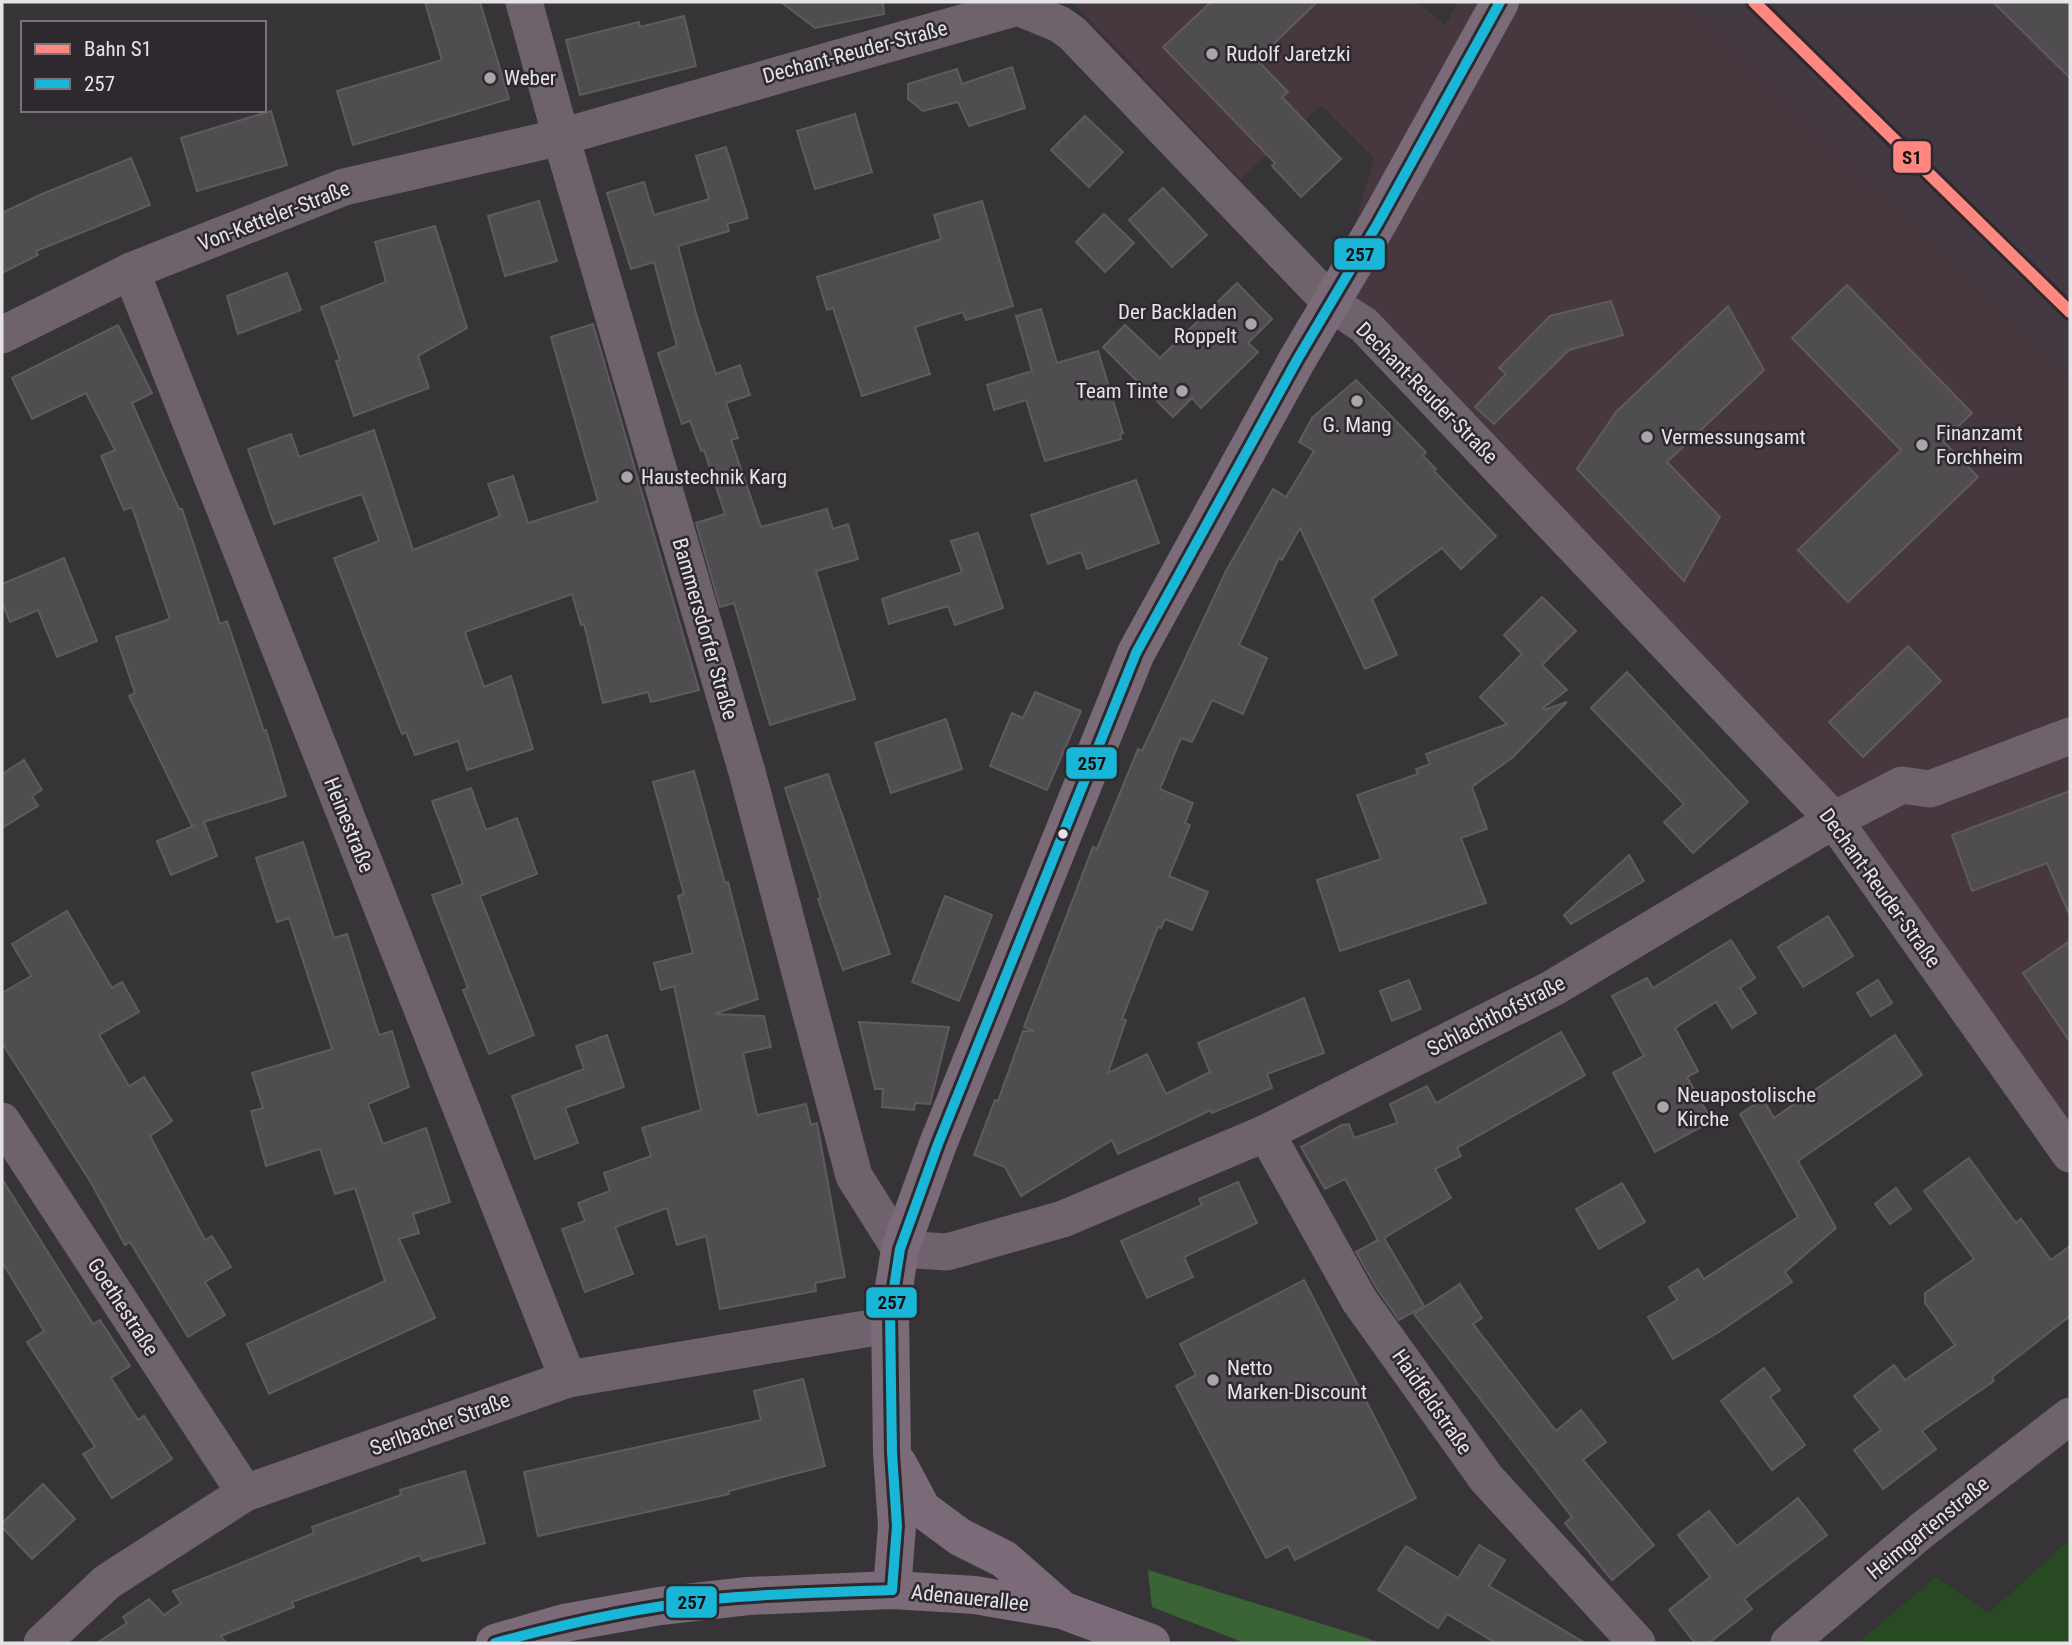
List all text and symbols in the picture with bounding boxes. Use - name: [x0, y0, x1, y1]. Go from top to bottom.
- street label: Dechant-Reuder-Straße: [760, 16, 950, 88]
- legend: [21, 21, 266, 112]
- text: Bahn S1: [84, 37, 152, 61]
- place label: Rudolf Jaretzki: [1226, 42, 1351, 66]
- marker: Rudolf Jaretzki: [1204, 46, 1220, 62]
- place label: Weber: [504, 66, 556, 90]
- marker: Weber: [482, 70, 498, 86]
- text: 257: [84, 72, 115, 96]
- line badge: S1: [1892, 140, 1932, 174]
- text: S1: [1902, 146, 1922, 169]
- street label: Von-Ketteler-Straße: [195, 176, 353, 256]
- line badge: 257: [1333, 237, 1386, 271]
- text: 257: [1346, 243, 1374, 266]
- place label: Der Backladen Roppelt: [1118, 300, 1237, 348]
- marker: Der Backladen Roppelt: [1243, 316, 1259, 332]
- street label: Dechant-Reuder-Straße: [1351, 317, 1503, 469]
- place label: Team Tinte: [1076, 379, 1168, 403]
- marker: Team Tinte: [1174, 383, 1190, 399]
- marker: G. Mang: [1349, 393, 1365, 409]
- place label: G. Mang: [1322, 413, 1392, 437]
- place label: Finanzamt Forchheim: [1936, 421, 2023, 469]
- place label: Vermessungsamt: [1661, 425, 1806, 449]
- marker: Vermessungsamt: [1639, 429, 1655, 445]
- marker: Finanzamt Forchheim: [1914, 437, 1930, 453]
- place label: Haustechnik Karg: [641, 465, 787, 489]
- marker: Haustechnik Karg: [619, 469, 635, 485]
- street label: Bammersdorfer Straße: [668, 535, 742, 723]
- line badge: 257: [1065, 746, 1118, 780]
- text: 257: [1078, 752, 1106, 775]
- street label: Heinestraße: [319, 774, 379, 876]
- street label: Dechant-Reuder-Straße: [1814, 804, 1946, 972]
- unlabelled marker: [1056, 827, 1070, 841]
- street label: Schlachthofstraße: [1423, 971, 1569, 1061]
- place label: Neuapostolische Kirche: [1677, 1083, 1816, 1131]
- marker: Neuapostolische Kirche: [1655, 1099, 1671, 1115]
- street label: Goethestraße: [83, 1254, 164, 1360]
- line badge: 257: [865, 1286, 918, 1319]
- text: 257: [878, 1291, 906, 1314]
- street label: Haidfeldstraße: [1387, 1345, 1477, 1459]
- place label: Netto Marken-Discount: [1227, 1356, 1367, 1404]
- marker: Netto Marken-Discount: [1205, 1372, 1221, 1388]
- street label: Serlbacher Straße: [367, 1387, 513, 1460]
- street label: Heimgartenstraße: [1862, 1471, 1994, 1584]
- street label: Adenauerallee: [910, 1580, 1030, 1616]
- line badge: 257: [665, 1585, 718, 1619]
- text: 257: [678, 1591, 706, 1614]

